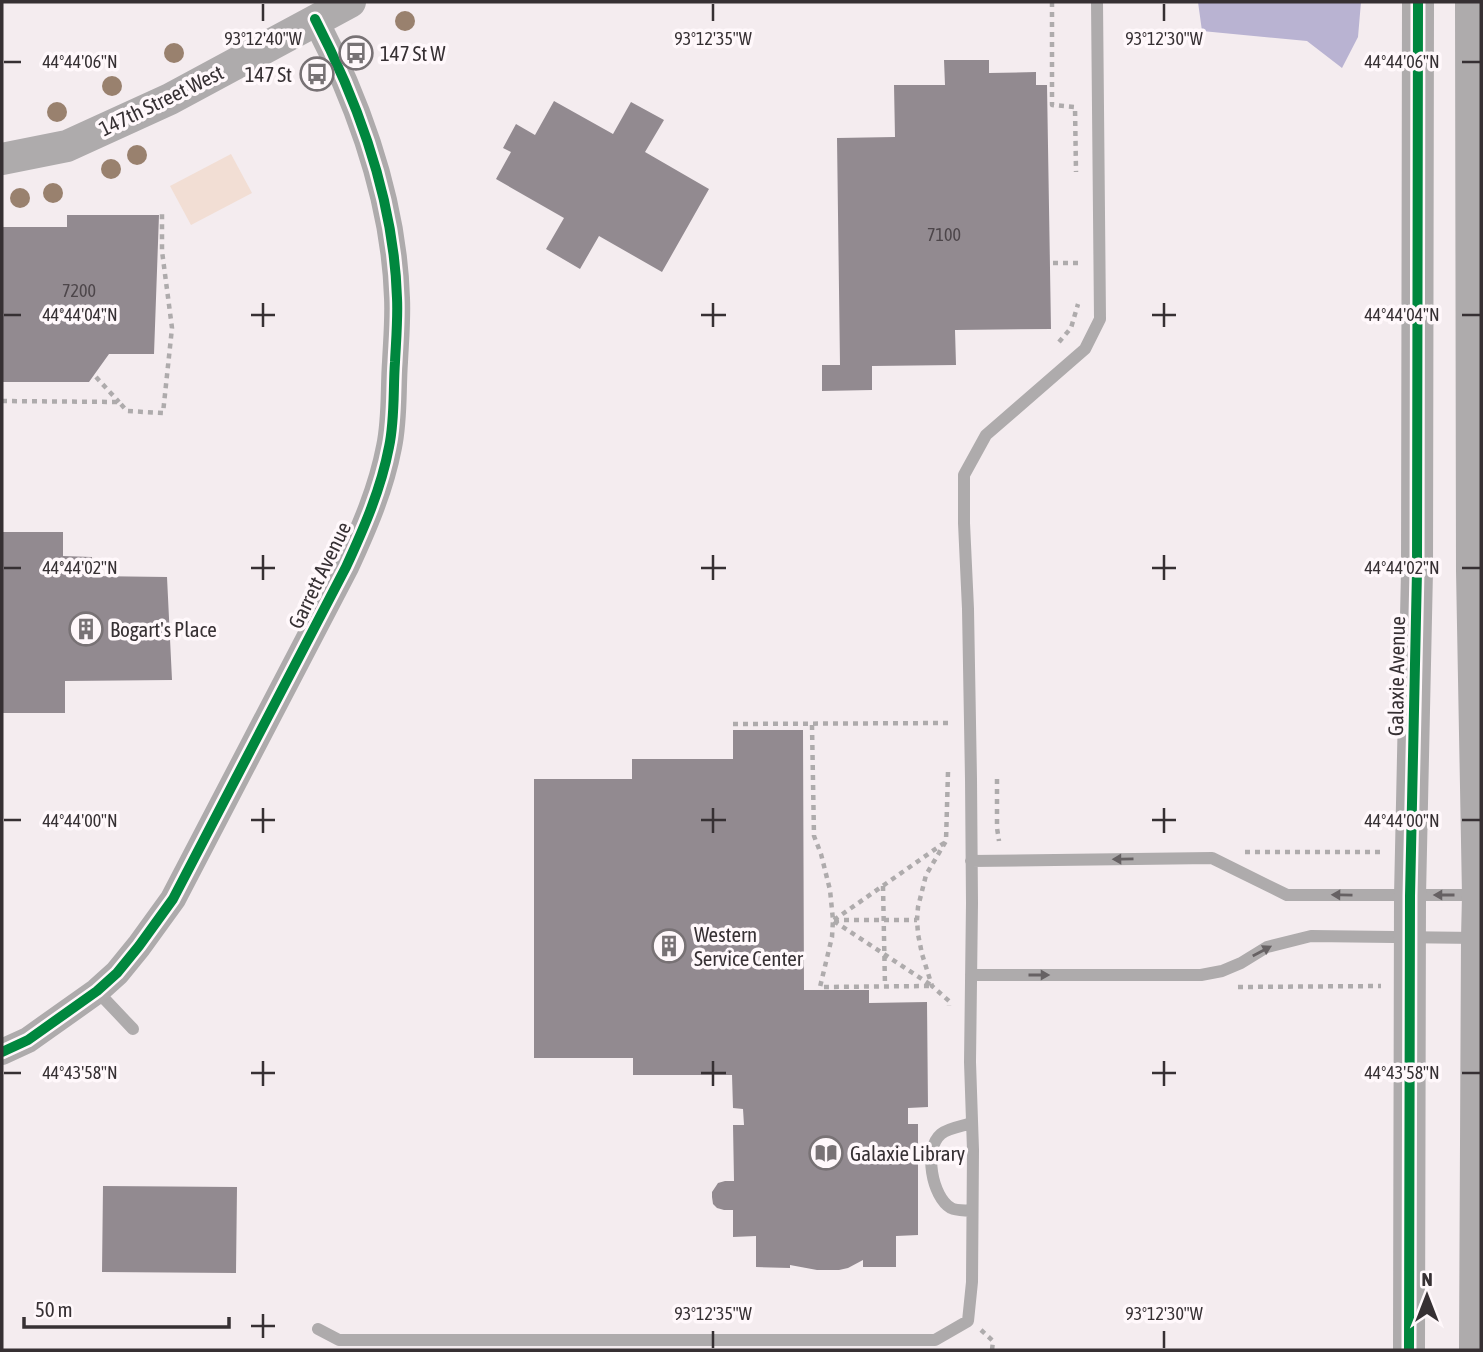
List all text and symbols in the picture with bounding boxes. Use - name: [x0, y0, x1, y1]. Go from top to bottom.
- text: 93°12'40"W: [224, 28, 302, 49]
- text: 93°12'35"W: [674, 28, 752, 49]
- text: 93°12'30"W: [1125, 28, 1203, 49]
- bus stop icon: 147 St W: [337, 34, 375, 72]
- place label: 147 St W: [380, 41, 446, 65]
- text: 44°44'06"N: [42, 51, 118, 72]
- text: 44°44'06"N: [1364, 51, 1440, 72]
- bus stop icon: 147 St: [298, 55, 336, 93]
- street label: 147th Street West: [95, 60, 227, 140]
- place label: 147 St: [245, 62, 292, 86]
- house number: 7100: [927, 224, 961, 245]
- house number: 7200: [62, 280, 96, 301]
- text: 44°44'04"N: [42, 304, 118, 325]
- text: 44°44'04"N: [1364, 304, 1440, 325]
- street label: Garrett Avenue: [283, 518, 355, 632]
- text: 44°44'02"N: [42, 557, 118, 578]
- text: 44°44'02"N: [1364, 557, 1440, 578]
- building icon: Bogart's Place: [67, 610, 105, 648]
- street label: Galaxie Avenue: [1383, 616, 1409, 736]
- place label: Bogart's Place: [110, 617, 217, 641]
- text: 44°44'00"N: [42, 810, 118, 831]
- text: 44°44'00"N: [1364, 810, 1440, 831]
- one-way arrow: [1112, 853, 1134, 865]
- one-way arrow: [1331, 889, 1353, 901]
- one-way arrow: [1433, 890, 1455, 901]
- place label: Western Service Center: [694, 922, 804, 970]
- building icon: Western Service Center: [650, 927, 688, 965]
- one-way arrow: [1252, 945, 1271, 957]
- one-way arrow: [1029, 969, 1051, 981]
- text: 44°43'58"N: [42, 1062, 118, 1083]
- text: 44°43'58"N: [1364, 1062, 1440, 1083]
- library icon: Galaxie Library: [807, 1134, 845, 1172]
- place label: Galaxie Library: [850, 1141, 966, 1165]
- north arrow: [1392, 1261, 1462, 1331]
- text: N: [1421, 1268, 1433, 1290]
- scale bar: [24, 1286, 229, 1330]
- text: 50 m: [35, 1297, 73, 1321]
- text: 93°12'35"W: [674, 1303, 752, 1324]
- text: 93°12'30"W: [1125, 1303, 1203, 1324]

